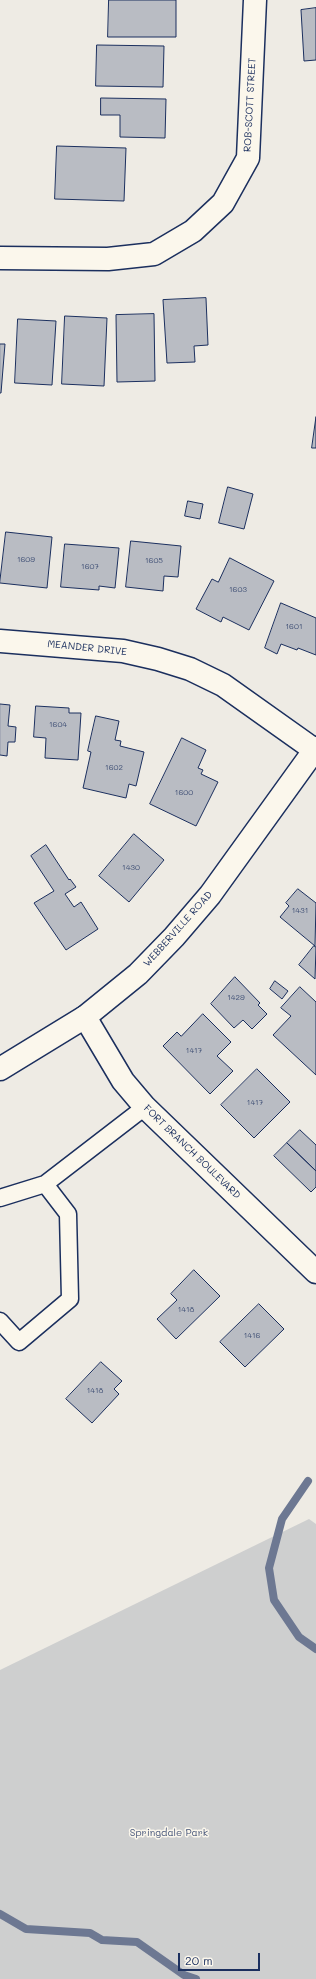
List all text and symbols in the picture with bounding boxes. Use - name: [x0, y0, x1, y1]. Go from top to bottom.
- street label: ROB-SCOTT STREET: [242, 58, 258, 152]
- house number: 1609: [17, 555, 35, 565]
- house number: 1605: [145, 556, 163, 566]
- house number: 1607: [81, 562, 99, 572]
- house number: 1603: [229, 585, 247, 595]
- house number: 1601: [286, 622, 302, 632]
- street label: MEANDER DRIVE: [47, 638, 127, 658]
- house number: 1604: [49, 720, 67, 730]
- house number: 1602: [105, 763, 123, 773]
- house number: 1600: [175, 788, 193, 798]
- house number: 1430: [122, 863, 140, 873]
- street label: WEBBERVILLE ROAD: [141, 889, 215, 969]
- house number: 1431: [292, 906, 308, 916]
- house number: 1429: [227, 993, 245, 1003]
- house number: 1417: [186, 1046, 202, 1056]
- house number: 1417: [247, 1098, 263, 1108]
- street label: FORT BRANCH BOULEVARD: [141, 1103, 243, 1201]
- house number: 1418: [178, 1305, 194, 1315]
- house number: 1416: [244, 1331, 260, 1341]
- house number: 1418: [87, 1386, 103, 1396]
- park label: Springdale Park: [130, 1827, 208, 1839]
- scale bar: [180, 1945, 262, 1971]
- text: 20 m: [185, 1952, 213, 1968]

